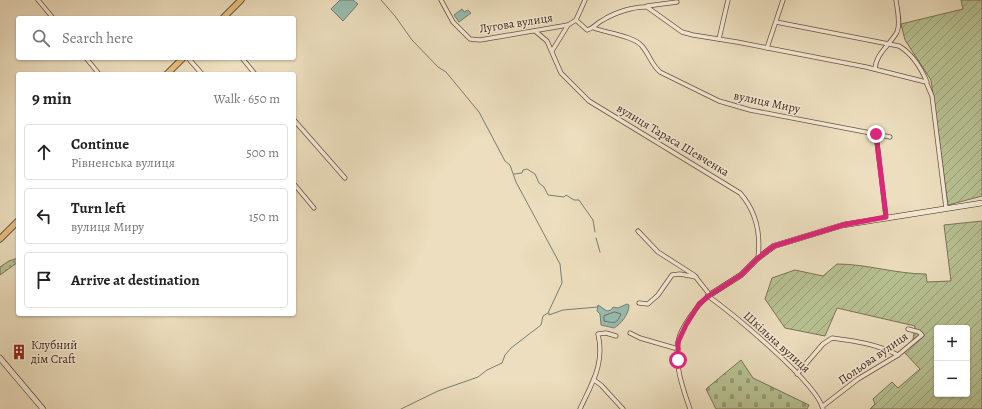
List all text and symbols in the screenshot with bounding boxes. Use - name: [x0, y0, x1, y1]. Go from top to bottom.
- street label: Лугова вулиця: [478, 9, 554, 37]
- search box: [16, 16, 296, 60]
- icon: search: [30, 27, 52, 49]
- text: Search here: [62, 28, 133, 48]
- text: 9 min: [32, 87, 72, 110]
- street label: вулиця Миру: [732, 87, 802, 117]
- text: Walk · 650 m: [214, 90, 280, 107]
- street label: вулиця Тараса Шевченка: [614, 100, 733, 180]
- route end: [867, 125, 885, 143]
- text: Continue: [71, 134, 129, 154]
- icon: ahead: [33, 141, 55, 163]
- text: 500 m: [246, 144, 279, 161]
- text: Рівненська вулиця: [71, 154, 175, 171]
- text: Turn left: [71, 198, 126, 218]
- icon: left: [33, 205, 55, 227]
- text: 150 m: [249, 208, 279, 225]
- text: вулиця Миру: [71, 218, 144, 235]
- icon: arrive: [33, 269, 55, 291]
- text: Arrive at destination: [71, 270, 200, 290]
- street label: Шкільна вулиця: [740, 308, 814, 377]
- map controls: [934, 325, 970, 397]
- button: +: [934, 325, 970, 361]
- street label: Польова вулиця: [835, 328, 911, 388]
- place label: Клубний дім Craft: [30, 337, 77, 367]
- building icon: Клубний дім Craft: [10, 343, 28, 361]
- route start: [669, 351, 687, 369]
- button: −: [934, 361, 970, 397]

